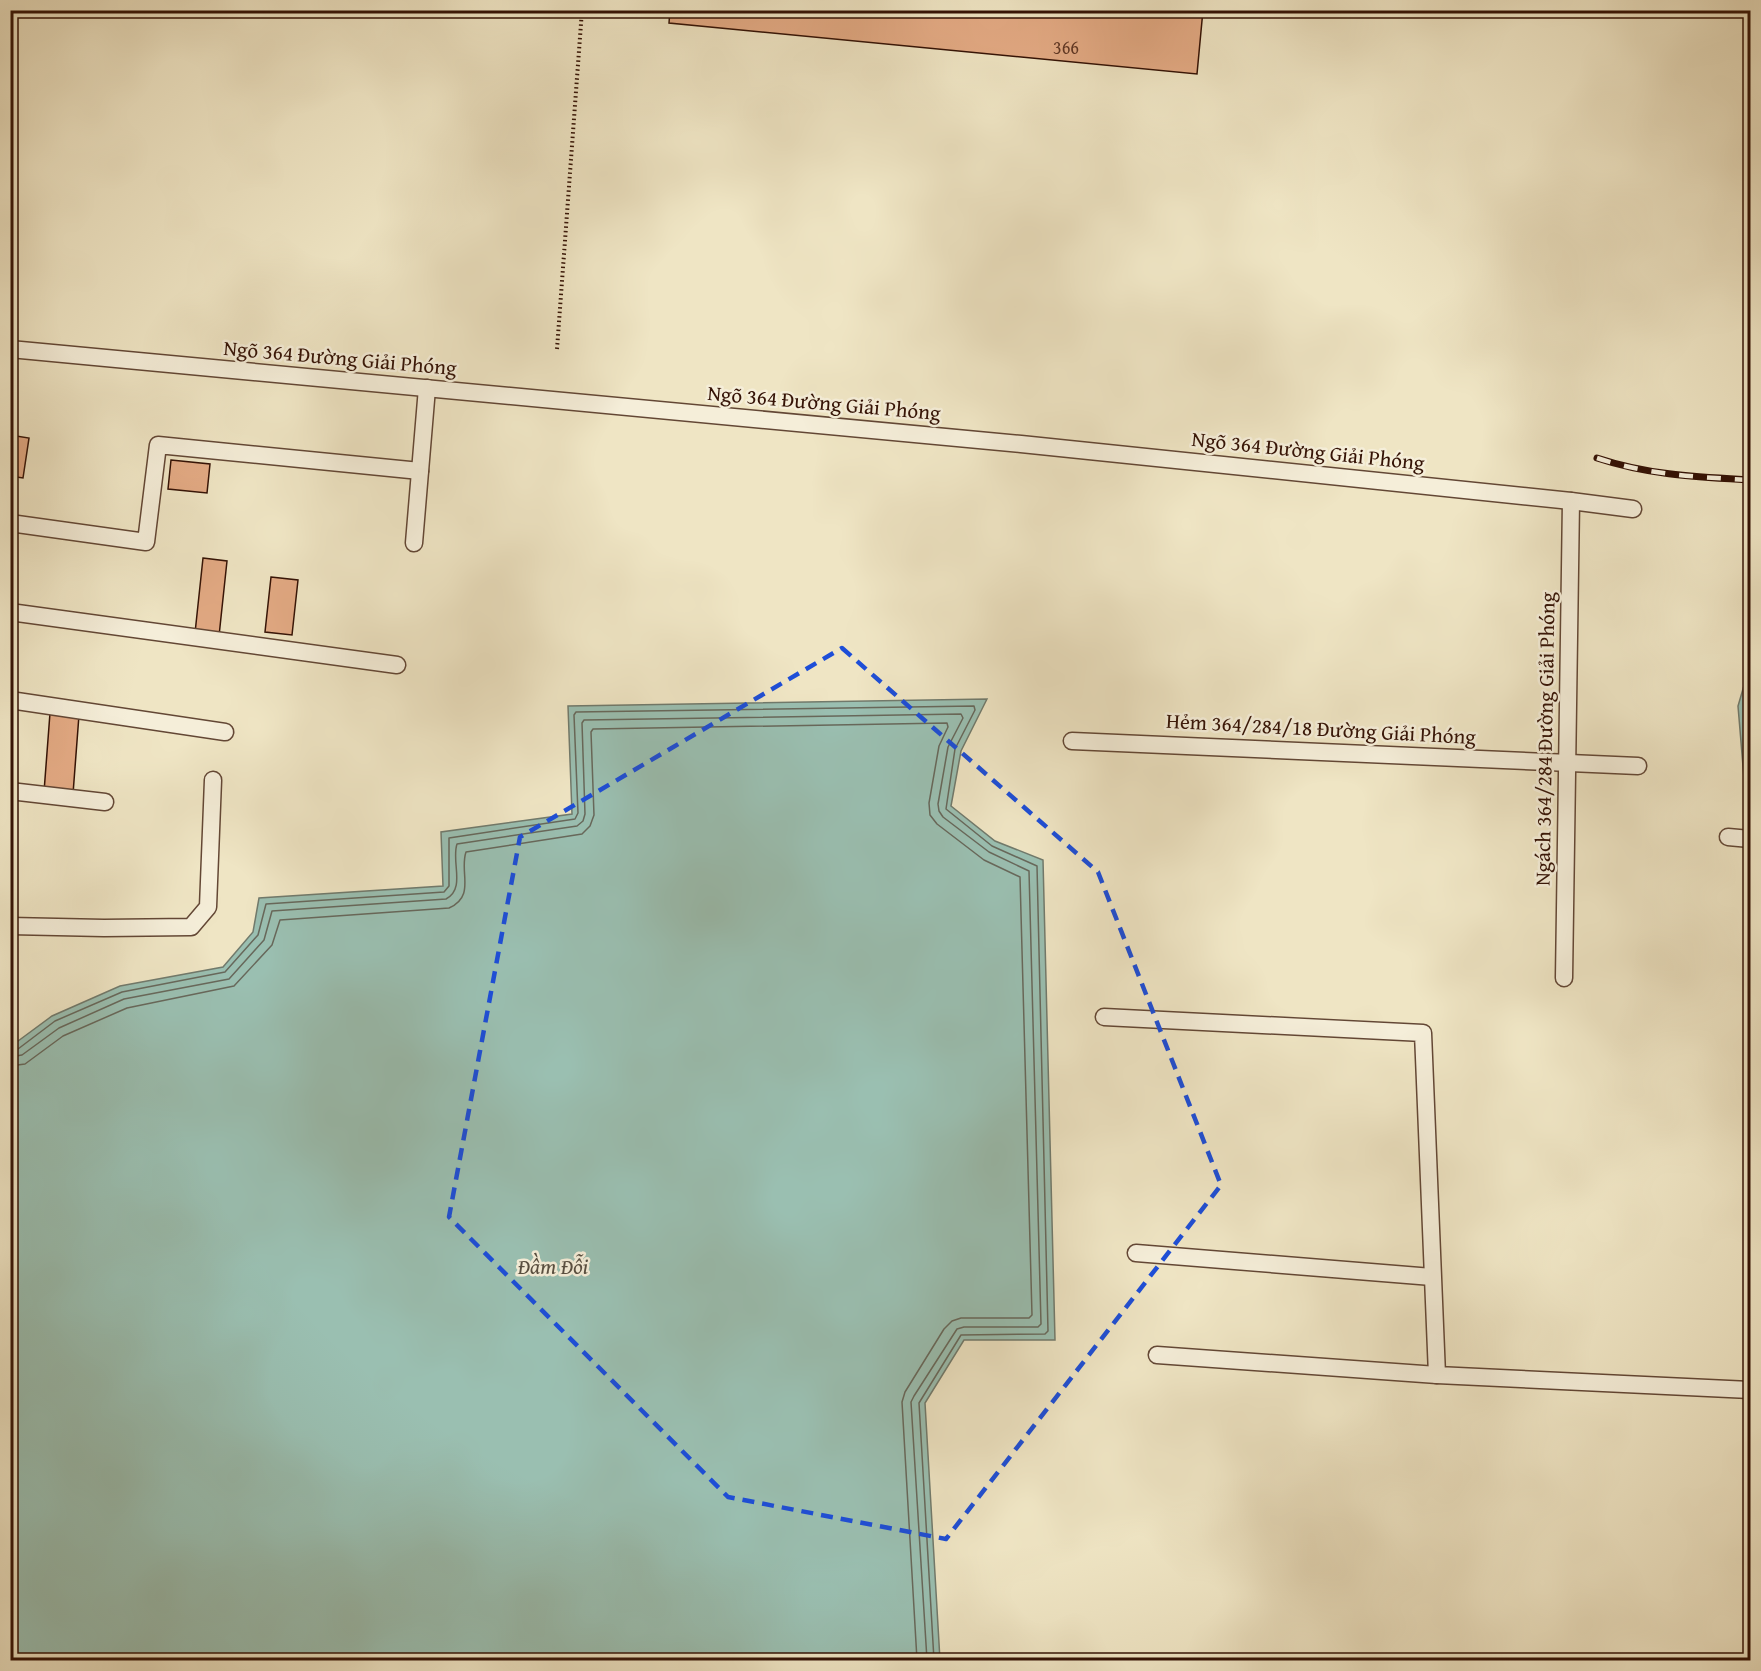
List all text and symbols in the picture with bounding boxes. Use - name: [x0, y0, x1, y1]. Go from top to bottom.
- house number: 366: [1053, 34, 1079, 61]
- street label: Ngõ 364 Đường Giải Phóng: [222, 332, 458, 383]
- street label: Ngõ 364 Đường Giải Phóng: [706, 377, 942, 428]
- street label: Ngõ 364 Đường Giải Phóng: [1190, 423, 1426, 478]
- street label: Ngách 364/284 Đường Giải Phóng: [1526, 591, 1563, 886]
- street label: Hẻm 364/284/18 Đường Giải Phóng: [1165, 705, 1477, 752]
- water label: Đầm Đỗi: [517, 1250, 589, 1282]

